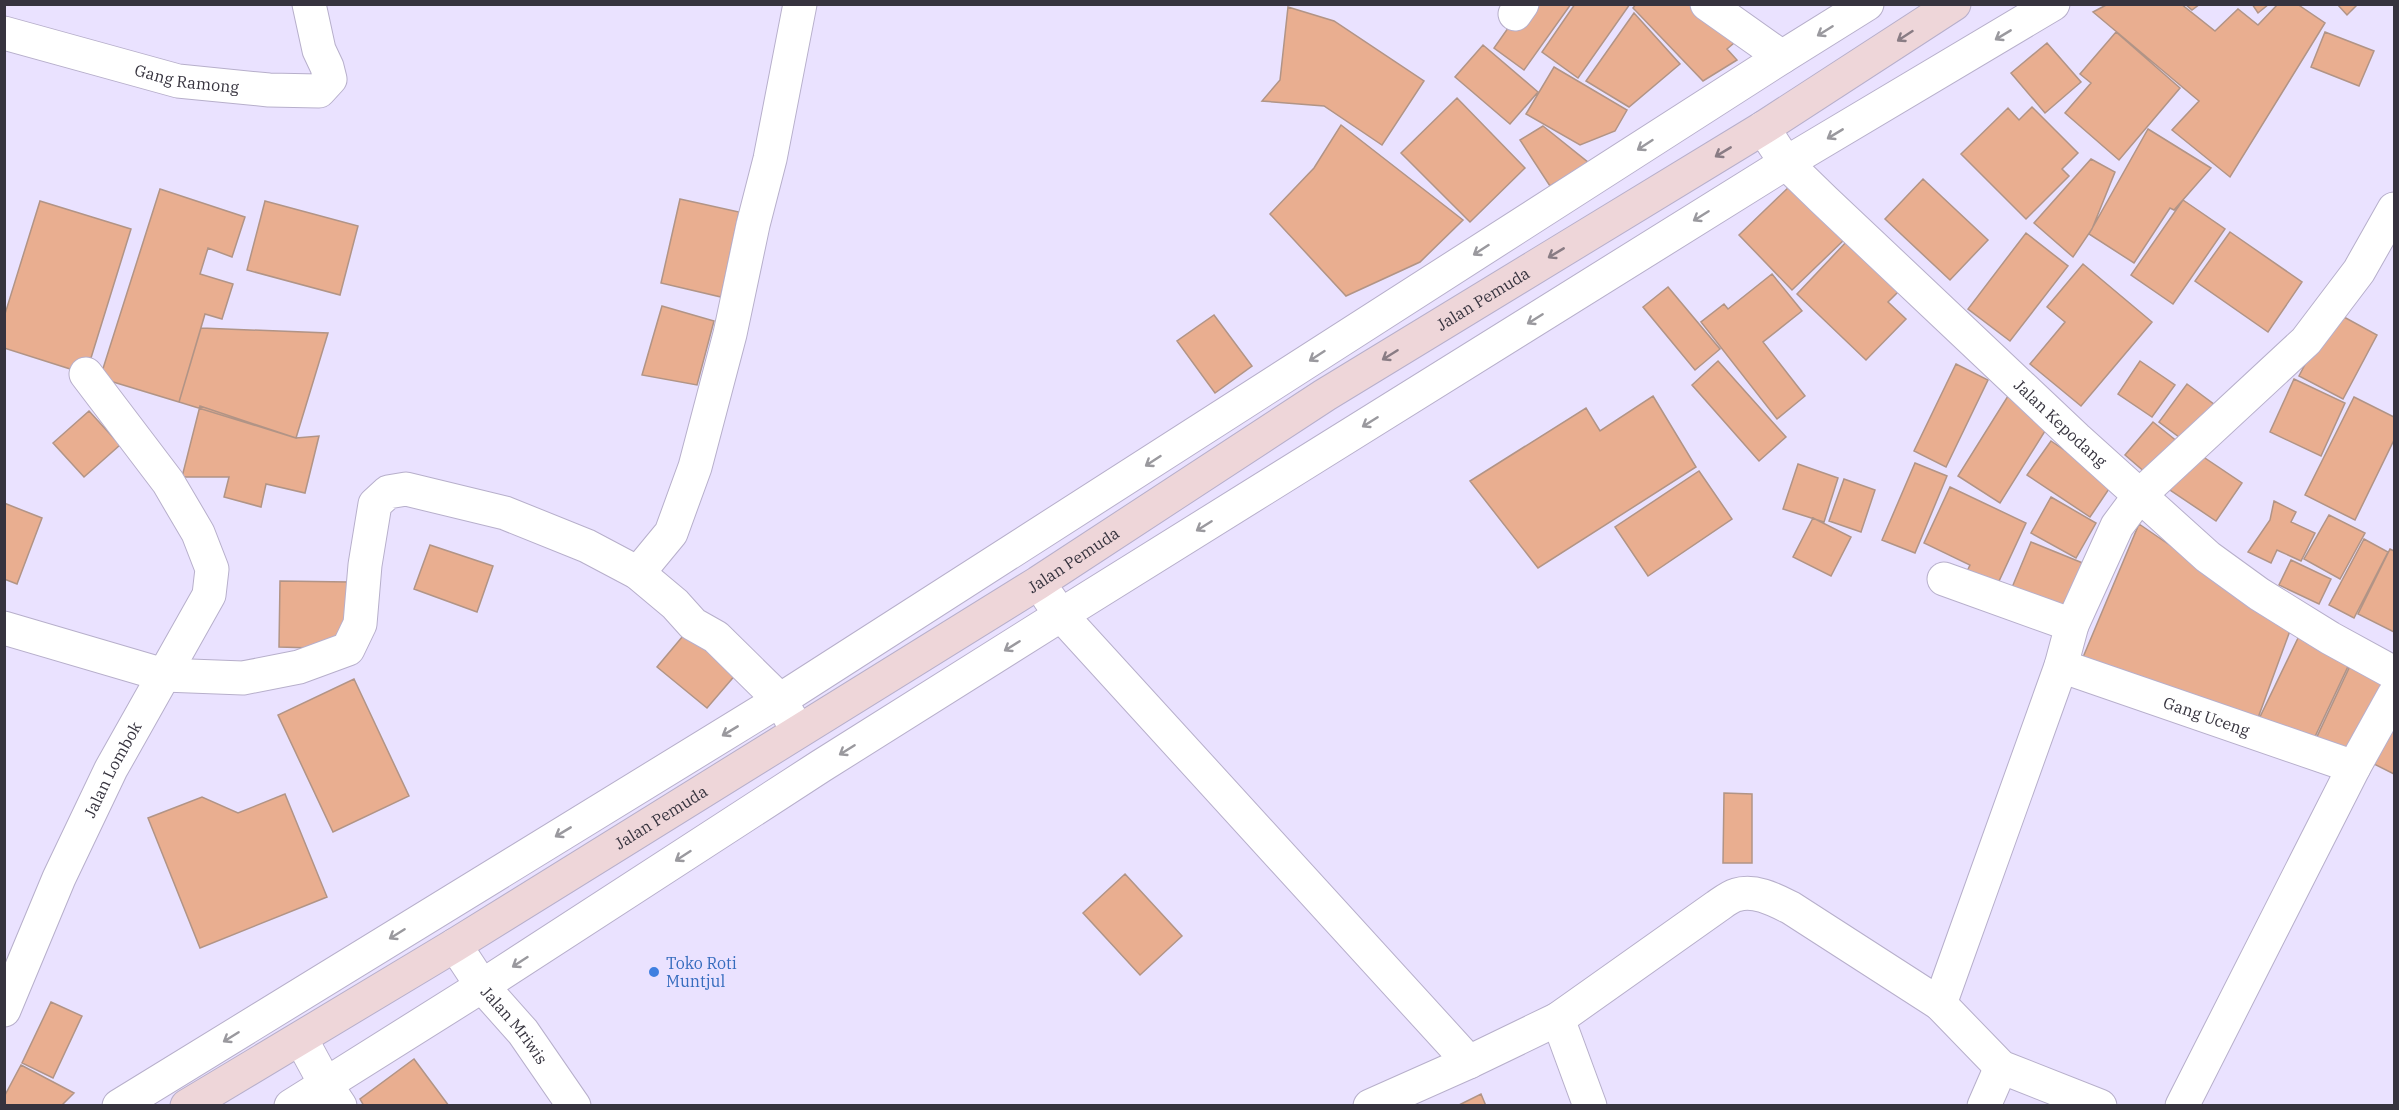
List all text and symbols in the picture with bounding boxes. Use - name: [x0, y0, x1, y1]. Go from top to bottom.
- one-way arrow: [1816, 24, 1833, 37]
- one-way arrow: [1995, 29, 2012, 41]
- one-way arrow: [1897, 31, 1914, 43]
- street label: Gang Ramong: [133, 60, 240, 97]
- one-way arrow: [1827, 129, 1844, 141]
- one-way arrow: [1637, 139, 1654, 151]
- one-way arrow: [1715, 147, 1732, 159]
- one-way arrow: [1693, 211, 1710, 223]
- one-way arrow: [1473, 245, 1490, 257]
- one-way arrow: [1548, 248, 1565, 260]
- street label: Jalan Pemuda: [1433, 263, 1533, 335]
- one-way arrow: [1527, 314, 1544, 326]
- one-way arrow: [1309, 350, 1326, 362]
- one-way arrow: [1382, 350, 1399, 362]
- street label: Jalan Kepodang: [2010, 375, 2111, 471]
- one-way arrow: [1362, 417, 1379, 429]
- one-way arrow: [1145, 456, 1162, 468]
- one-way arrow: [1196, 519, 1213, 532]
- street label: Jalan Pemuda: [1024, 523, 1123, 597]
- one-way arrow: [1004, 640, 1021, 652]
- street label: Gang Uceng: [2161, 692, 2253, 740]
- street label: Jalan Lombok: [79, 717, 146, 821]
- one-way arrow: [722, 725, 739, 737]
- one-way arrow: [839, 744, 856, 756]
- street label: Jalan Pemuda: [611, 781, 711, 853]
- one-way arrow: [555, 826, 572, 838]
- one-way arrow: [675, 850, 692, 862]
- one-way arrow: [389, 928, 406, 940]
- place label: Toko Roti Muntjul: [666, 953, 737, 991]
- one-way arrow: [512, 956, 528, 968]
- marker: Toko Roti Muntjul: [647, 965, 661, 979]
- street label: Jalan Mriwis: [477, 982, 552, 1068]
- one-way arrow: [223, 1031, 240, 1044]

